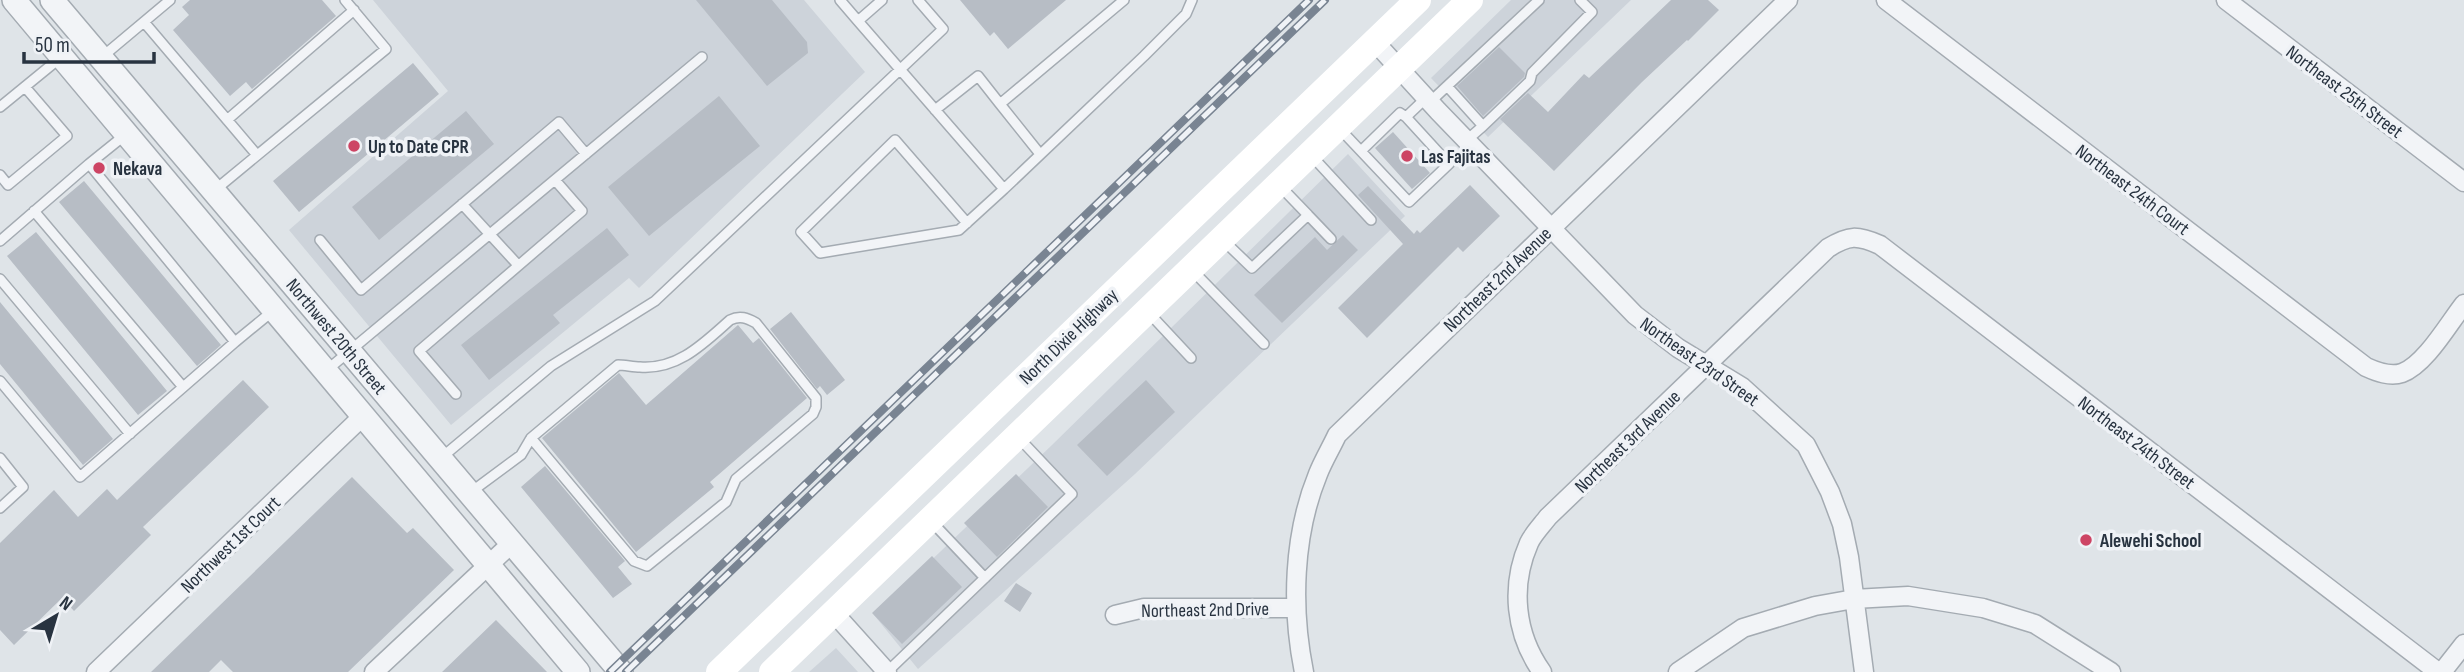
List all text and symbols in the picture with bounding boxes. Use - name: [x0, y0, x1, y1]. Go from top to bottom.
- scale bar: [24, 21, 154, 65]
- text: 50 m: [35, 33, 70, 58]
- street label: Northeast 25th Street: [2281, 41, 2407, 144]
- place label: Up to Date CPR: [368, 136, 469, 159]
- marker: Up to Date CPR: [346, 138, 362, 154]
- street label: Northeast 24th Court: [2071, 140, 2194, 241]
- place label: Las Fajitas: [1421, 146, 1491, 169]
- marker: Las Fajitas: [1399, 148, 1415, 164]
- place label: Nekava: [113, 158, 162, 181]
- marker: Nekava: [91, 160, 107, 176]
- street label: Northeast 2nd Avenue: [1439, 223, 1557, 337]
- street label: Northwest 20th Street: [281, 274, 391, 400]
- street label: North Dixie Highway: [1015, 284, 1124, 390]
- street label: Northeast 23rd Street: [1635, 313, 1763, 412]
- street label: Northeast 3rd Avenue: [1570, 386, 1686, 498]
- street label: Northeast 24th Street: [2073, 392, 2199, 495]
- street label: Northwest 1st Court: [176, 492, 286, 598]
- place label: Alewehi School: [2099, 530, 2201, 553]
- marker: Alewehi School: [2078, 532, 2094, 548]
- north arrow: [21, 581, 91, 651]
- text: N: [54, 592, 77, 616]
- street label: Northeast 2nd Drive: [1141, 598, 1269, 623]

